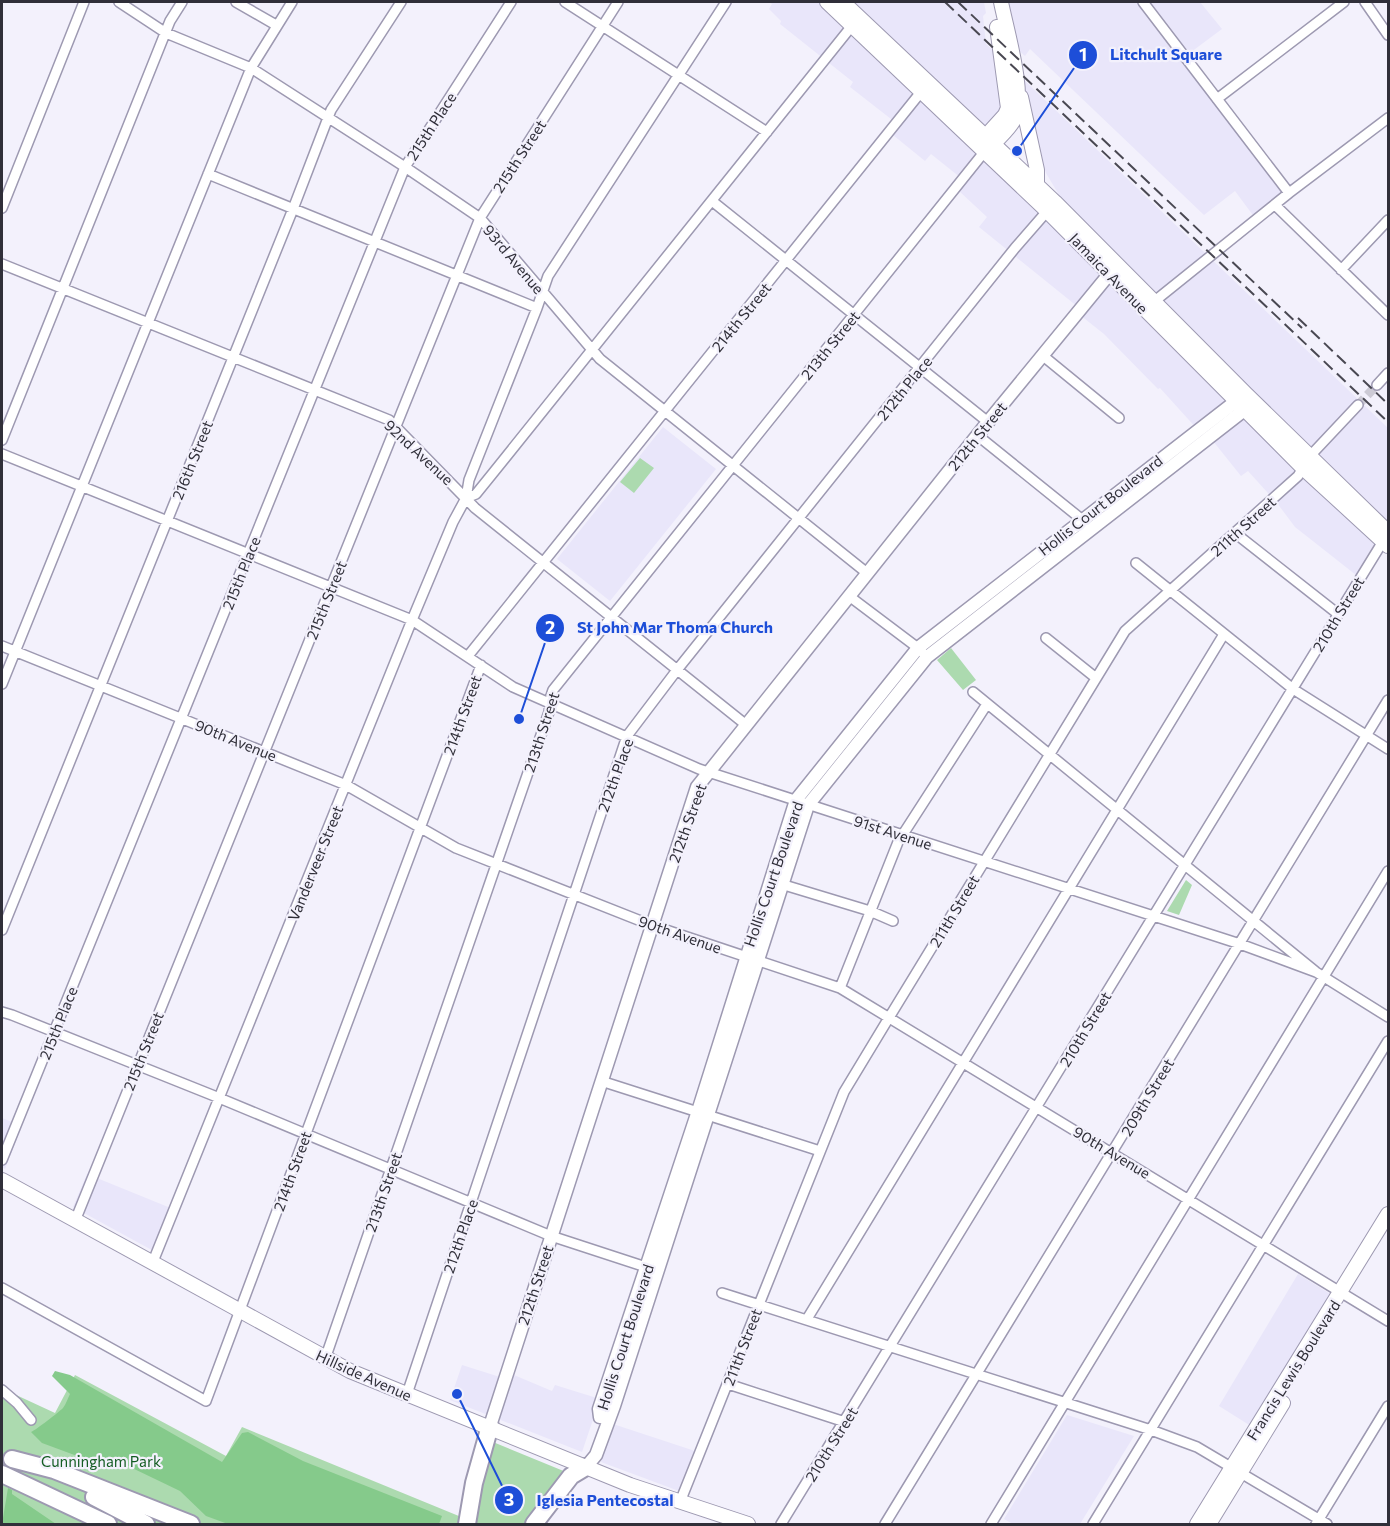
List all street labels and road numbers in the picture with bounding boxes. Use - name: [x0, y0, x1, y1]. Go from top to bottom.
- street label: 215th Place: [402, 89, 460, 163]
- street label: 215th Street: [489, 116, 549, 196]
- street label: 93rd Avenue: [480, 221, 548, 297]
- street label: Jamaica Avenue: [1066, 229, 1152, 317]
- street label: 214th Street: [708, 279, 774, 355]
- street label: 213th Street: [797, 307, 863, 383]
- street label: 212th Place: [873, 352, 935, 424]
- street label: 212th Street: [944, 398, 1010, 474]
- street label: 92nd Avenue: [381, 416, 457, 488]
- street label: 216th Street: [168, 418, 216, 502]
- street label: Hollis Court Boulevard: [1034, 451, 1166, 559]
- street label: 211th Street: [1207, 492, 1279, 560]
- street label: 215th Place: [218, 534, 264, 612]
- street label: 215th Street: [302, 558, 350, 642]
- street label: 210th Street: [1309, 573, 1367, 655]
- street label: 214th Street: [439, 673, 485, 757]
- street label: 213th Street: [520, 690, 562, 774]
- street label: 90th Avenue: [193, 715, 280, 765]
- street label: 212th Place: [593, 736, 637, 814]
- street label: 212th Street: [664, 781, 710, 865]
- street label: Hollis Court Boulevard: [740, 799, 806, 949]
- street label: Vanderveer Street: [284, 803, 346, 923]
- street label: 91st Avenue: [852, 811, 935, 853]
- street label: 211th Street: [925, 872, 983, 950]
- street label: 90th Avenue: [636, 911, 724, 957]
- street label: 215th Place: [35, 984, 81, 1062]
- street label: 210th Street: [1056, 988, 1114, 1070]
- street label: 215th Street: [119, 1009, 167, 1093]
- street label: 209th Street: [1117, 1055, 1177, 1139]
- street label: 90th Avenue: [1070, 1122, 1154, 1182]
- street label: 214th Street: [269, 1129, 315, 1213]
- street label: 213th Street: [361, 1150, 405, 1234]
- street label: 212th Place: [439, 1197, 481, 1275]
- street label: 212th Street: [514, 1243, 556, 1327]
- street label: Hollis Court Boulevard: [593, 1262, 657, 1412]
- street label: Francis Lewis Boulevard: [1242, 1297, 1344, 1443]
- street label: 211th Street: [719, 1306, 765, 1388]
- street label: Hillside Avenue: [313, 1346, 415, 1404]
- street label: 210th Street: [801, 1403, 861, 1485]

